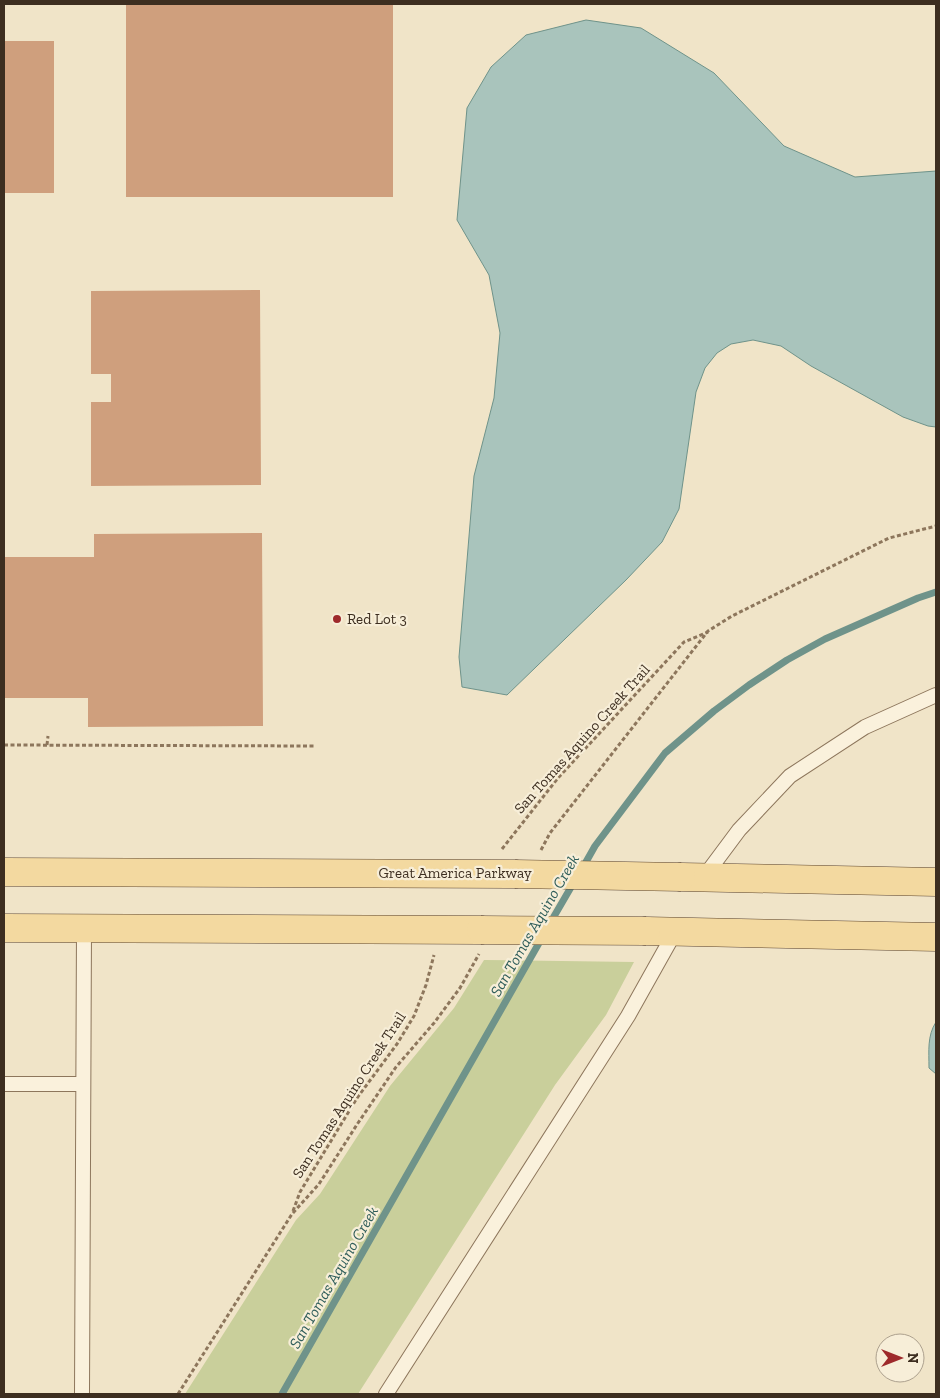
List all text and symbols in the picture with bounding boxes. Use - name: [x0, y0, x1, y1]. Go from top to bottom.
- place label: Red Lot 3: [347, 610, 407, 628]
- marker: Red Lot 3: [331, 613, 343, 625]
- street label: San Tomas Aquino Creek Trail: [510, 661, 654, 817]
- water label: San Tomas Aquino Creek: [486, 851, 583, 1000]
- street label: Great America Parkway: [378, 864, 532, 882]
- street label: San Tomas Aquino Creek Trail: [289, 1009, 409, 1181]
- water label: San Tomas Aquino Creek: [285, 1203, 382, 1352]
- north arrow: [875, 1333, 925, 1383]
- text: N: [904, 1353, 921, 1364]

